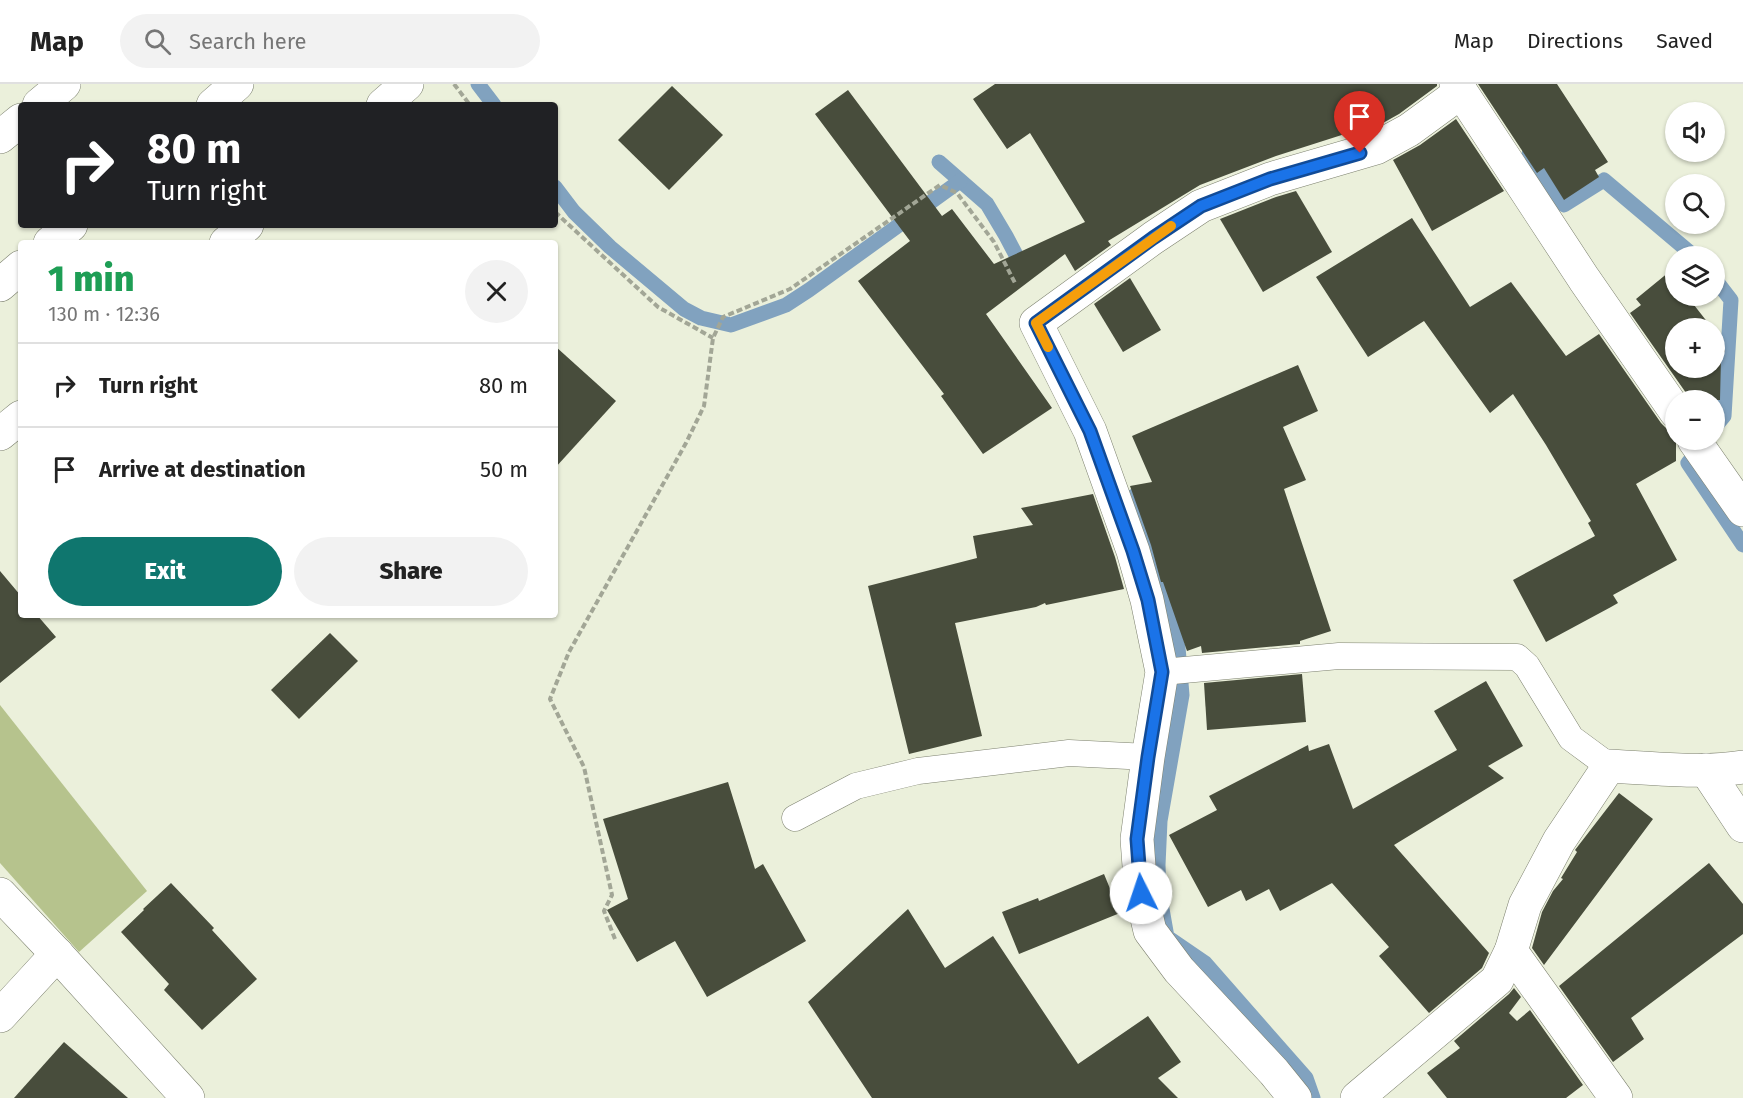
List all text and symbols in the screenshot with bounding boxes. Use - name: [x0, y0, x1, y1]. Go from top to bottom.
- search box: [120, 14, 540, 68]
- text: Map: [30, 25, 84, 58]
- icon: search: [141, 25, 174, 58]
- text: Search here: [189, 28, 307, 55]
- text: Map: [1454, 28, 1494, 54]
- text: Directions: [1527, 28, 1623, 54]
- text: Saved: [1656, 28, 1713, 54]
- pin: [1334, 91, 1385, 153]
- icon: arrive: [1343, 100, 1376, 133]
- map controls: [1665, 102, 1725, 450]
- button: sound: [1665, 102, 1725, 162]
- text: 80 m: [147, 124, 241, 174]
- icon: right: [48, 126, 126, 204]
- button: search: [1665, 174, 1725, 234]
- text: Turn right: [147, 175, 267, 207]
- button: layers: [1665, 246, 1725, 306]
- text: 1 min: [48, 257, 134, 301]
- button: close: [465, 260, 528, 323]
- text: 130 m · 12:36: [48, 302, 160, 326]
- button: +: [1665, 318, 1725, 378]
- icon: right: [48, 369, 81, 402]
- text: Turn right: [99, 372, 198, 399]
- text: 80 m: [479, 372, 528, 399]
- button: −: [1665, 390, 1725, 450]
- icon: arrive: [48, 453, 81, 486]
- text: Arrive at destination: [99, 456, 306, 483]
- text: 50 m: [480, 456, 528, 483]
- button: Exit: [48, 537, 282, 606]
- button: Share: [294, 537, 528, 606]
- position arrow: [1109, 861, 1173, 925]

